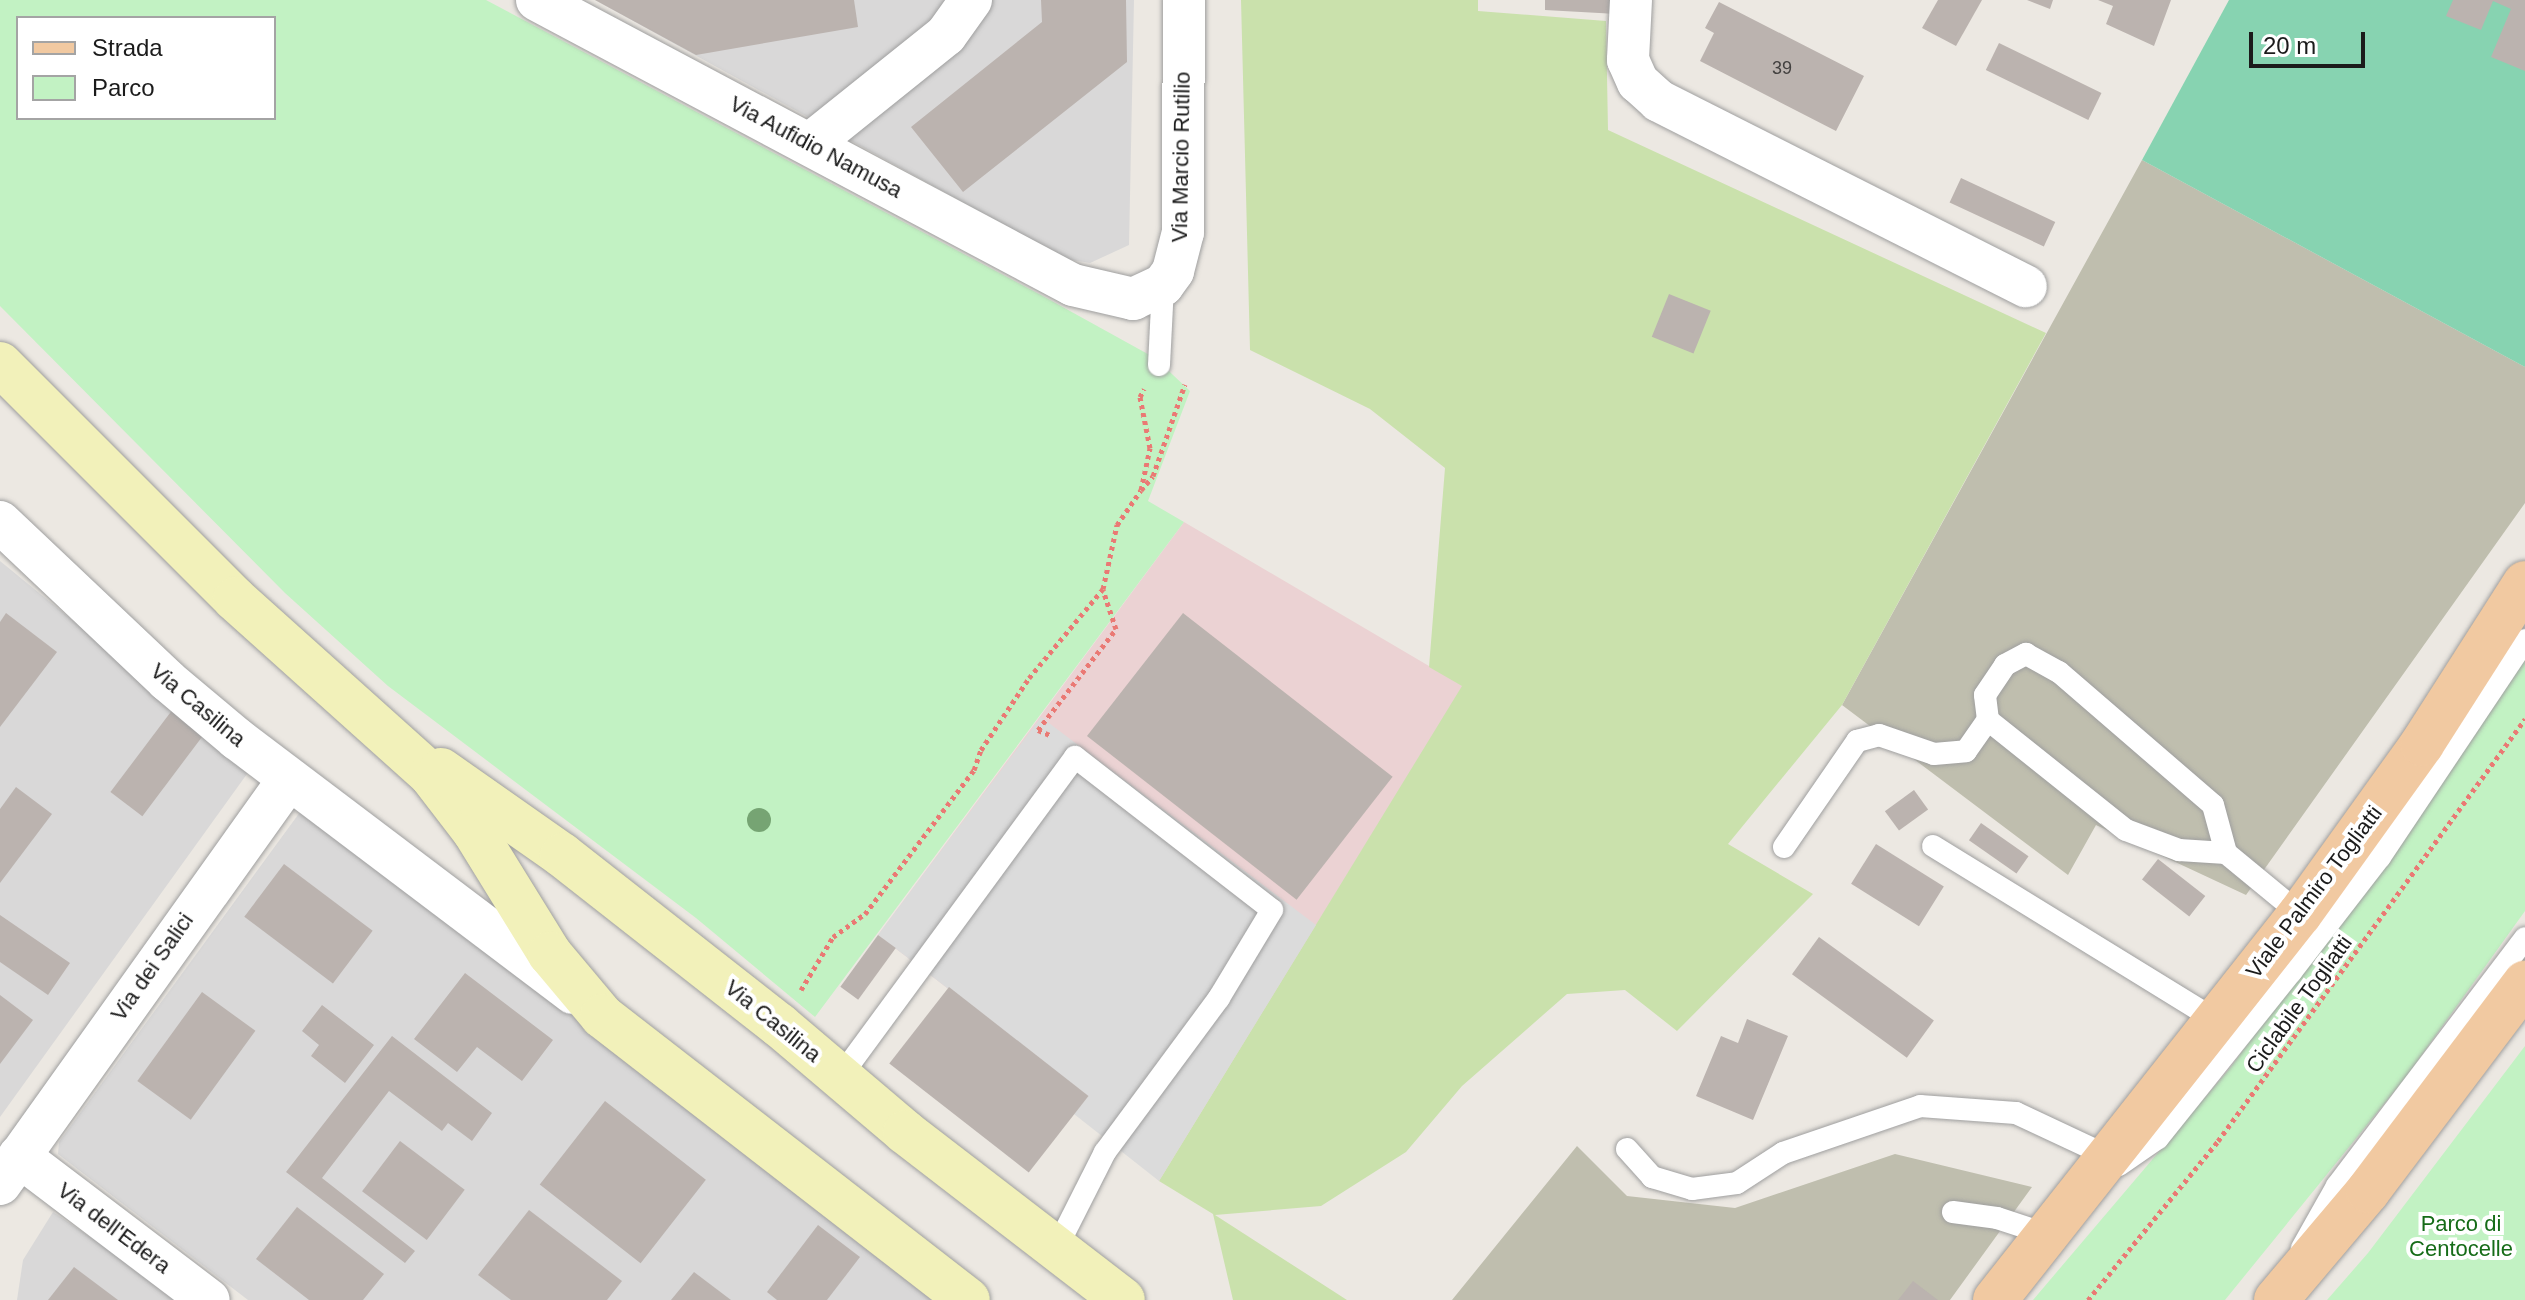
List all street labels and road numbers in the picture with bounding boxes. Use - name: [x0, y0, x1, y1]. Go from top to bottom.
- street label: Via Marcio Rutilio: [1166, 71, 1196, 243]
- street label: Via Aufidio Namusa: [725, 90, 907, 204]
- street label: Via Casilina: [145, 658, 251, 752]
- street label: Viale Palmiro Togliatti: [2240, 800, 2388, 984]
- street label: Via dei Salici: [105, 908, 199, 1026]
- street label: Ciclabile Togliatti: [2240, 930, 2358, 1078]
- street label: Via Casilina: [720, 974, 826, 1068]
- street label: Via dell'Edera: [52, 1177, 176, 1279]

